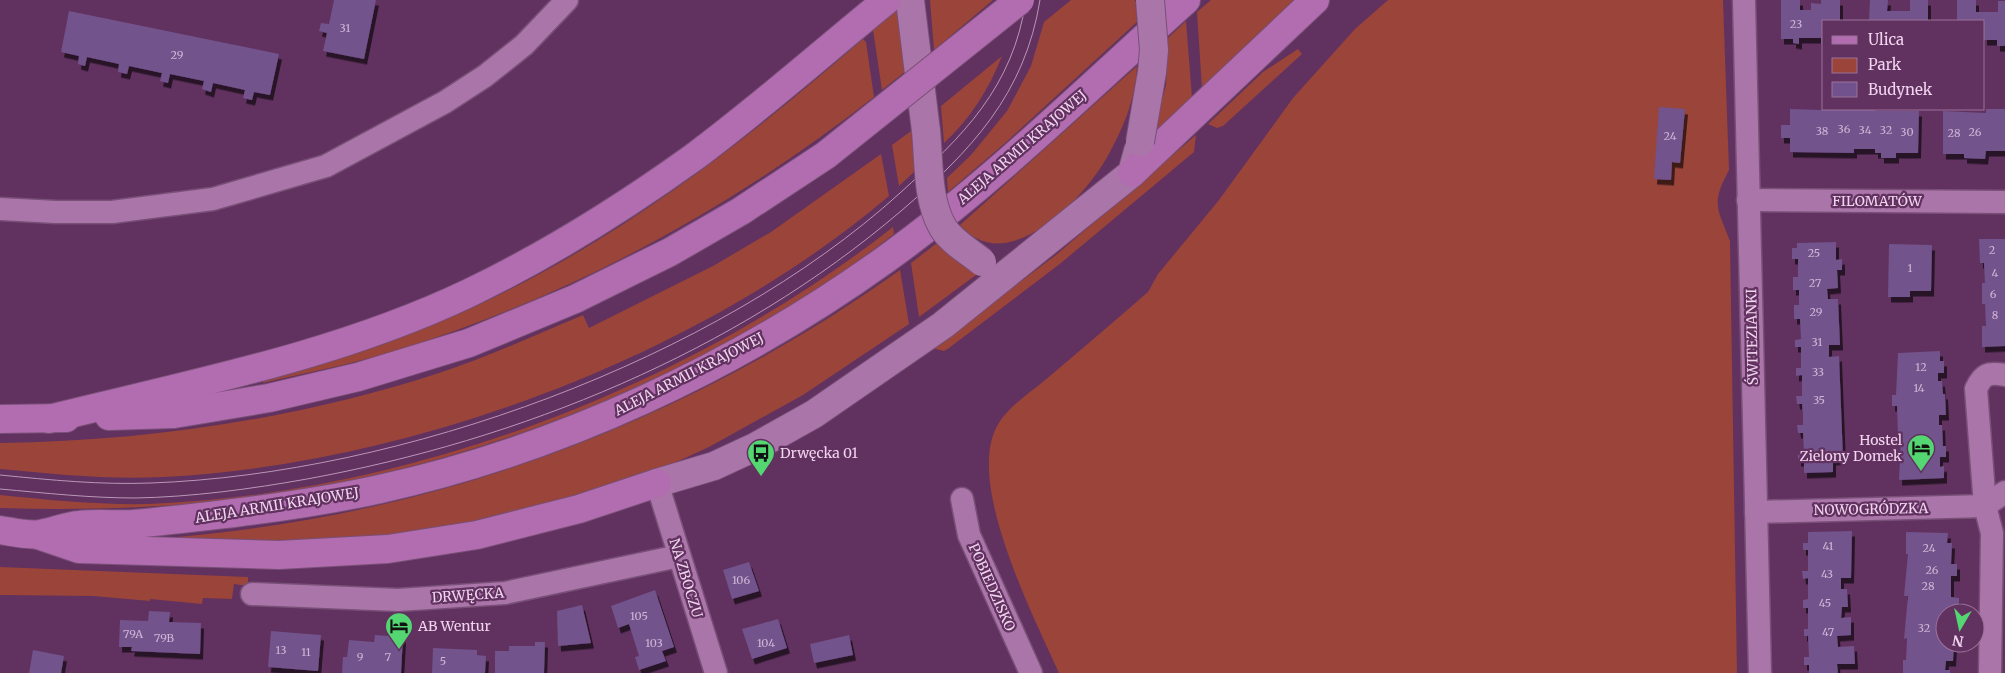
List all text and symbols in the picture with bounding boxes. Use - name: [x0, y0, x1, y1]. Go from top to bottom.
- house number: 23: [1790, 17, 1802, 31]
- legend: [1822, 20, 1985, 110]
- house number: 31: [340, 21, 350, 35]
- text: Ulica: [1868, 30, 1904, 49]
- house number: 29: [171, 48, 184, 62]
- text: Park: [1868, 55, 1902, 74]
- text: Budynek: [1868, 80, 1933, 99]
- street label: ALEJA ARMII KRAJOWEJ: [953, 86, 1090, 209]
- house number: 36: [1838, 122, 1851, 136]
- house number: 34: [1859, 123, 1872, 137]
- house number: 32: [1880, 123, 1892, 137]
- house number: 38: [1816, 124, 1829, 138]
- house number: 30: [1900, 125, 1914, 139]
- house number: 26: [1969, 125, 1982, 139]
- house number: 28: [1948, 126, 1961, 140]
- house number: 24: [1664, 129, 1677, 143]
- street label: FILOMATÓW: [1832, 192, 1923, 210]
- house number: 2: [1989, 243, 1995, 257]
- house number: 25: [1808, 246, 1820, 260]
- house number: 1: [1908, 261, 1913, 275]
- house number: 4: [1992, 266, 1999, 280]
- house number: 27: [1809, 276, 1821, 290]
- house number: 6: [1990, 287, 1997, 301]
- street label: ŚWITEZIANKI: [1742, 288, 1762, 386]
- house number: 29: [1810, 305, 1823, 319]
- house number: 8: [1992, 308, 1999, 322]
- street label: ALEJA ARMII KRAJOWEJ: [610, 328, 767, 420]
- house number: 31: [1812, 335, 1822, 349]
- house number: 12: [1915, 360, 1927, 374]
- house number: 33: [1812, 365, 1824, 379]
- house number: 14: [1913, 381, 1925, 395]
- house number: 35: [1813, 393, 1825, 407]
- place label: Hostel Zielony Domek: [1799, 431, 1903, 465]
- hotel icon: Hostel Zielony Domek: [1906, 433, 1936, 472]
- bus stop icon: Drwęcka 01: [746, 438, 776, 477]
- place label: Drwęcka 01: [780, 444, 858, 462]
- street label: ALEJA ARMII KRAJOWEJ: [193, 483, 360, 527]
- street label: NOWOGRÓDZKA: [1814, 499, 1929, 519]
- street label: NA ZBOCZU: [665, 536, 707, 620]
- house number: 41: [1823, 539, 1833, 553]
- street label: POBIEDZISKO: [965, 540, 1019, 634]
- house number: 24: [1923, 541, 1936, 555]
- house number: 26: [1926, 563, 1939, 577]
- house number: 43: [1821, 567, 1833, 581]
- house number: 106: [732, 573, 750, 587]
- house number: 28: [1922, 579, 1935, 593]
- street label: DRWĘCKA: [431, 583, 505, 607]
- house number: 45: [1819, 596, 1831, 610]
- north arrow: [1935, 603, 1985, 653]
- house number: 105: [630, 609, 648, 623]
- hotel icon: AB Wentur: [384, 611, 414, 650]
- place label: AB Wentur: [417, 617, 491, 635]
- house number: 32: [1918, 621, 1930, 635]
- house number: 47: [1822, 625, 1834, 639]
- house number: 79A: [123, 627, 143, 641]
- house number: 79B: [154, 631, 175, 645]
- text: N: [1951, 631, 1965, 651]
- house number: 103: [645, 636, 663, 650]
- house number: 104: [757, 636, 775, 650]
- house number: 13: [276, 643, 286, 657]
- house number: 11: [301, 645, 311, 659]
- house number: 9: [357, 650, 364, 664]
- house number: 7: [385, 650, 391, 664]
- house number: 5: [440, 654, 446, 668]

